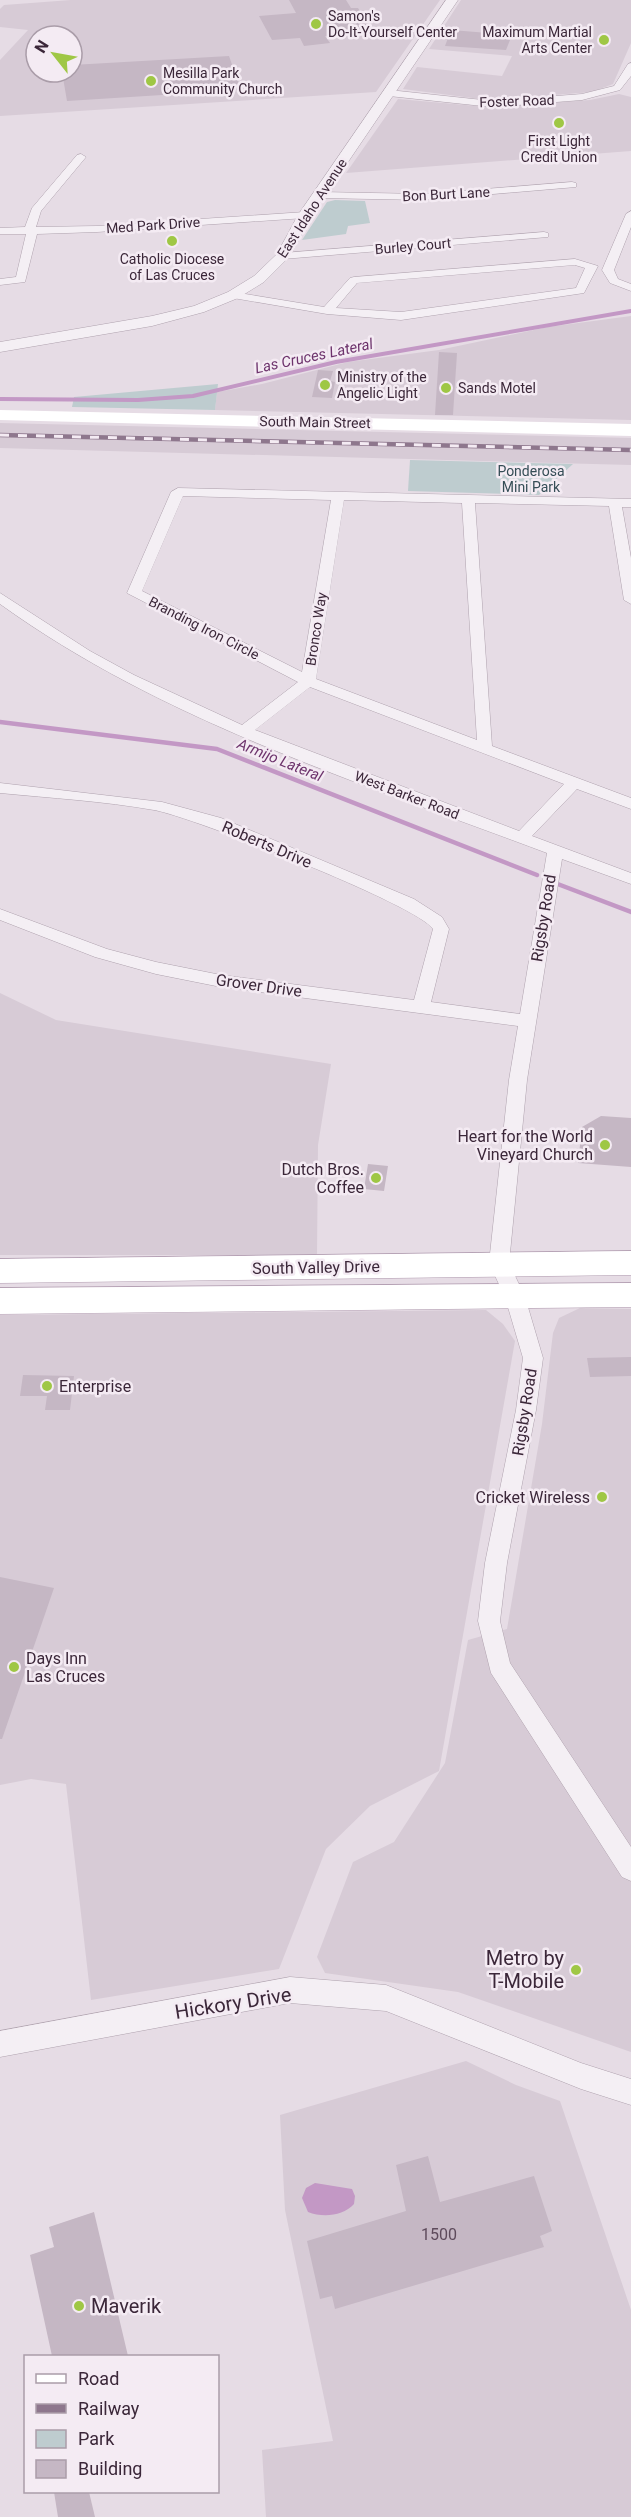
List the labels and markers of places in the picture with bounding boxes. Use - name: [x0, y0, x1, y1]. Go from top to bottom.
- place label: Samon's Do-It-Yourself Center: [328, 8, 457, 40]
- marker: Samon's Do-It-Yourself Center: [309, 17, 323, 31]
- place label: Maximum Martial Arts Center: [482, 24, 592, 56]
- marker: Maximum Martial Arts Center: [597, 33, 611, 47]
- place label: Mesilla Park Community Church: [163, 65, 282, 97]
- marker: Mesilla Park Community Church: [144, 74, 158, 88]
- marker: First Light Credit Union: [552, 116, 566, 130]
- place label: First Light Credit Union: [521, 133, 597, 165]
- marker: Catholic Diocese of Las Cruces: [165, 234, 179, 248]
- place label: Catholic Diocese of Las Cruces: [120, 251, 224, 283]
- place label: Ministry of the Angelic Light: [337, 369, 427, 401]
- marker: Ministry of the Angelic Light: [318, 378, 332, 392]
- place label: Sands Motel: [458, 380, 536, 396]
- marker: Sands Motel: [439, 381, 453, 395]
- place label: Heart for the World Vineyard Church: [457, 1127, 593, 1164]
- marker: Heart for the World Vineyard Church: [598, 1138, 612, 1152]
- place label: Dutch Bros. Coffee: [281, 1160, 364, 1197]
- marker: Dutch Bros. Coffee: [369, 1171, 383, 1185]
- place label: Enterprise: [59, 1377, 131, 1396]
- marker: Enterprise: [40, 1379, 54, 1393]
- place label: Cricket Wireless: [476, 1488, 590, 1507]
- marker: Cricket Wireless: [595, 1490, 609, 1504]
- place label: Days Inn Las Cruces: [26, 1649, 105, 1686]
- marker: Days Inn Las Cruces: [7, 1660, 21, 1674]
- place label: Metro by T-Mobile: [486, 1946, 565, 1993]
- marker: Metro by T-Mobile: [569, 1963, 583, 1977]
- place label: Maverik: [91, 2294, 162, 2318]
- marker: Maverik: [72, 2299, 86, 2313]

